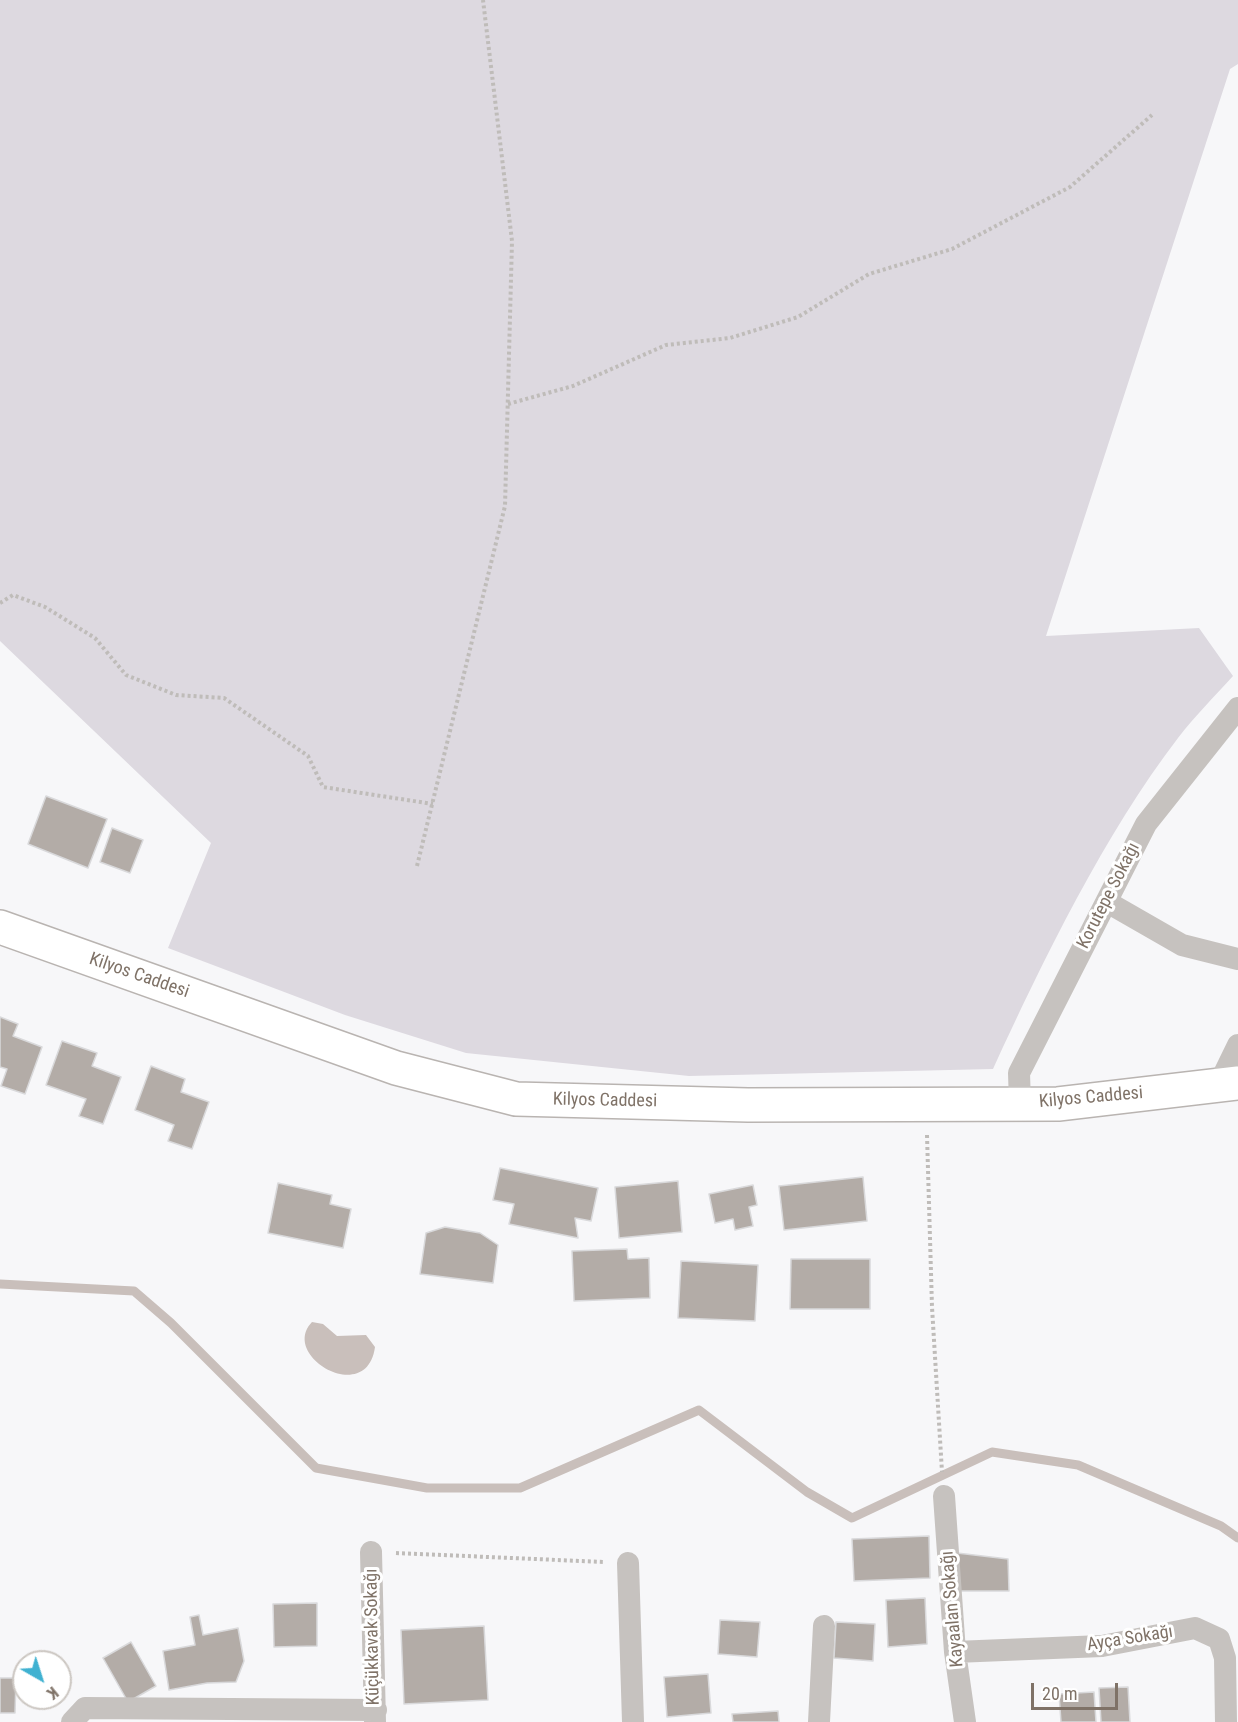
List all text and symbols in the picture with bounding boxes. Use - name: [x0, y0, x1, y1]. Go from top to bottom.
- street label: Korutepe Sokağı: [1073, 839, 1145, 953]
- street label: Kilyos Caddesi: [86, 949, 192, 1003]
- street label: Kilyos Caddesi: [1038, 1083, 1144, 1113]
- street label: Kilyos Caddesi: [553, 1089, 657, 1113]
- street label: Kayaalan Sokağı: [937, 1550, 969, 1668]
- street label: Küçükkavak Sokağı: [361, 1568, 385, 1706]
- street label: Ayça Sokağı: [1086, 1622, 1174, 1656]
- north arrow: [12, 1650, 72, 1710]
- scale bar: [1034, 1671, 1121, 1709]
- text: K: [43, 1683, 62, 1703]
- text: 20 m: [1042, 1683, 1077, 1704]

